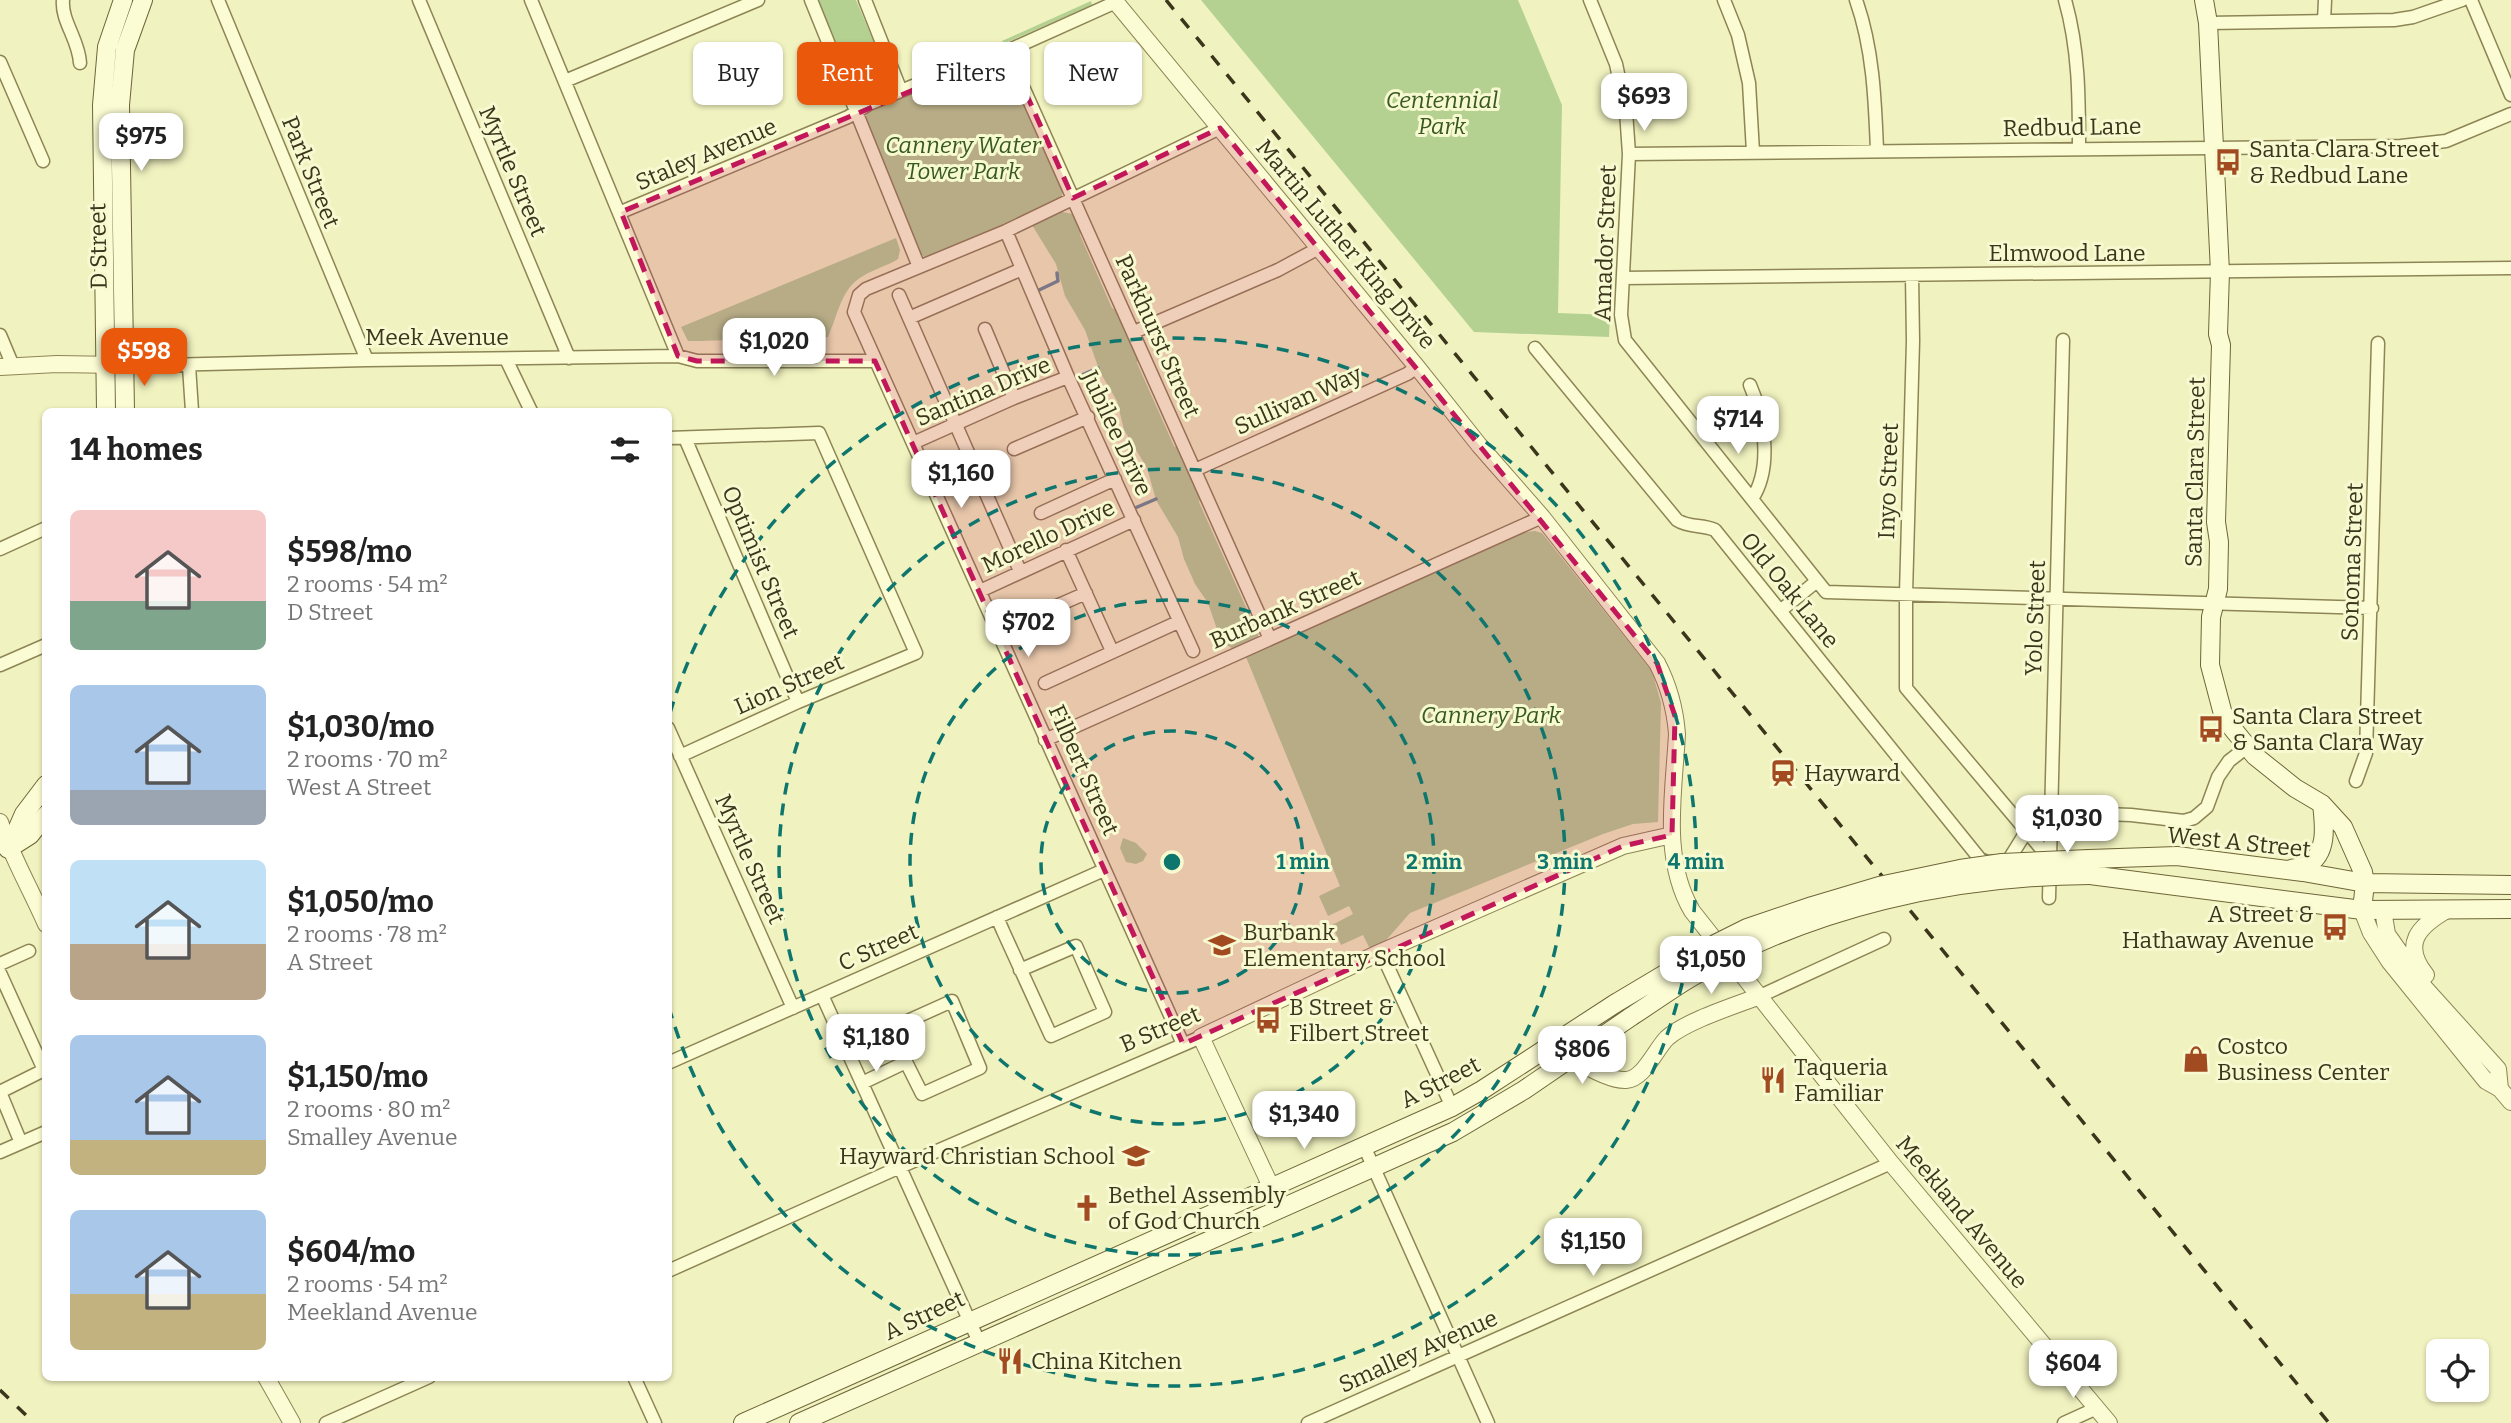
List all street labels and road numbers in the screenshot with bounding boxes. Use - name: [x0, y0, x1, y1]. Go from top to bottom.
- street label: Myrtle Street: [473, 102, 553, 240]
- street label: Park Street: [276, 112, 346, 232]
- street label: Staley Avenue: [631, 112, 781, 196]
- street label: Redbud Lane: [2002, 112, 2142, 142]
- street label: Martin Luther King Drive: [1250, 133, 1442, 355]
- street label: Amador Street: [1588, 164, 1622, 322]
- street label: D Street: [83, 203, 113, 289]
- street label: Elmwood Lane: [1988, 239, 2146, 267]
- street label: Parkhurst Street: [1110, 250, 1206, 422]
- street label: Meek Avenue: [365, 323, 509, 351]
- street label: Santina Drive: [911, 350, 1055, 432]
- street label: Sullivan Way: [1230, 359, 1367, 441]
- street label: Jubilee Drive: [1075, 365, 1158, 500]
- street label: Santa Clara Street: [2179, 377, 2211, 567]
- street label: Inyo Street: [1872, 422, 1904, 540]
- street label: Optimist Street: [716, 481, 806, 643]
- street label: Sonoma Street: [2335, 482, 2369, 642]
- street label: Morello Drive: [977, 493, 1119, 579]
- street label: Old Oak Lane: [1735, 526, 1845, 654]
- street label: Yolo Street: [2019, 560, 2051, 676]
- street label: Burbank Street: [1206, 563, 1364, 655]
- street label: Lion Street: [730, 648, 848, 720]
- street label: Filbert Street: [1043, 700, 1125, 840]
- street label: Myrtle Street: [709, 790, 791, 928]
- street label: West A Street: [2166, 821, 2312, 863]
- street label: C Street: [834, 917, 922, 977]
- street label: B Street: [1116, 1000, 1204, 1058]
- street label: A Street: [1395, 1050, 1485, 1114]
- street label: Meekland Avenue: [1890, 1130, 2034, 1294]
- street label: A Street: [879, 1284, 969, 1346]
- street label: Smalley Avenue: [1334, 1304, 1502, 1398]

